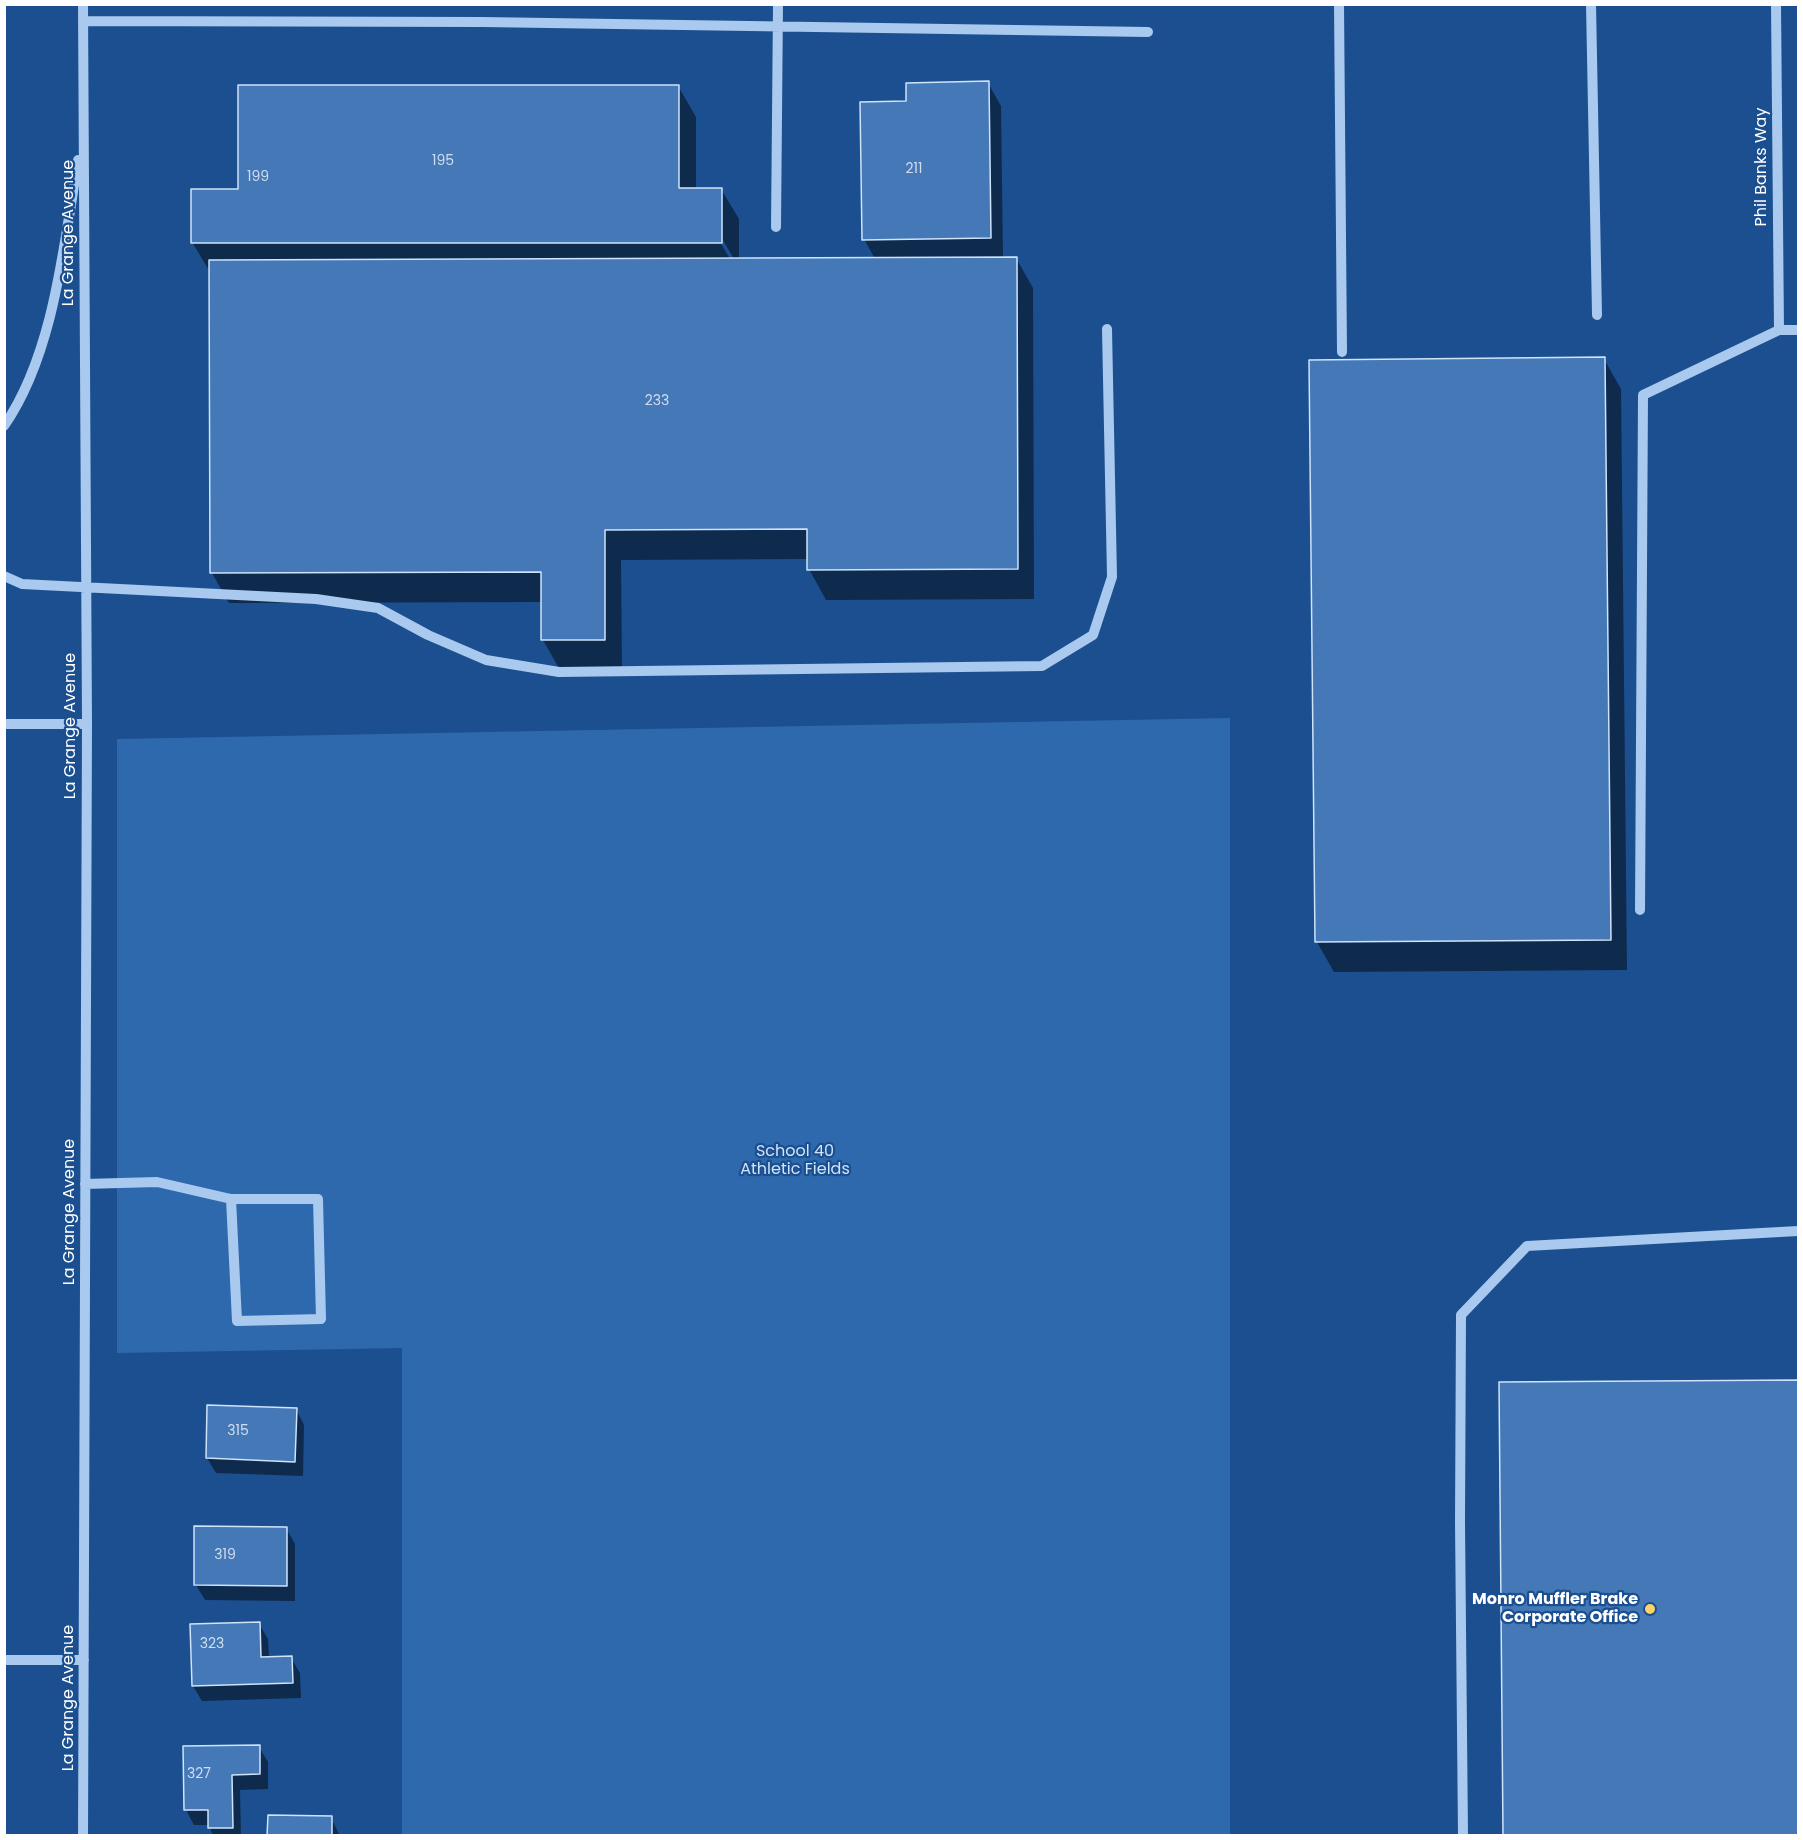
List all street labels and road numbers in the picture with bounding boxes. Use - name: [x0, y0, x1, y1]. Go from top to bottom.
- street label: Phil Banks Way: [1752, 108, 1772, 226]
- street label: La Grange Avenue: [59, 160, 79, 306]
- street label: La Grange Avenue: [61, 653, 81, 799]
- street label: La Grange Avenue: [60, 1139, 80, 1285]
- street label: La Grange Avenue: [59, 1625, 79, 1771]

